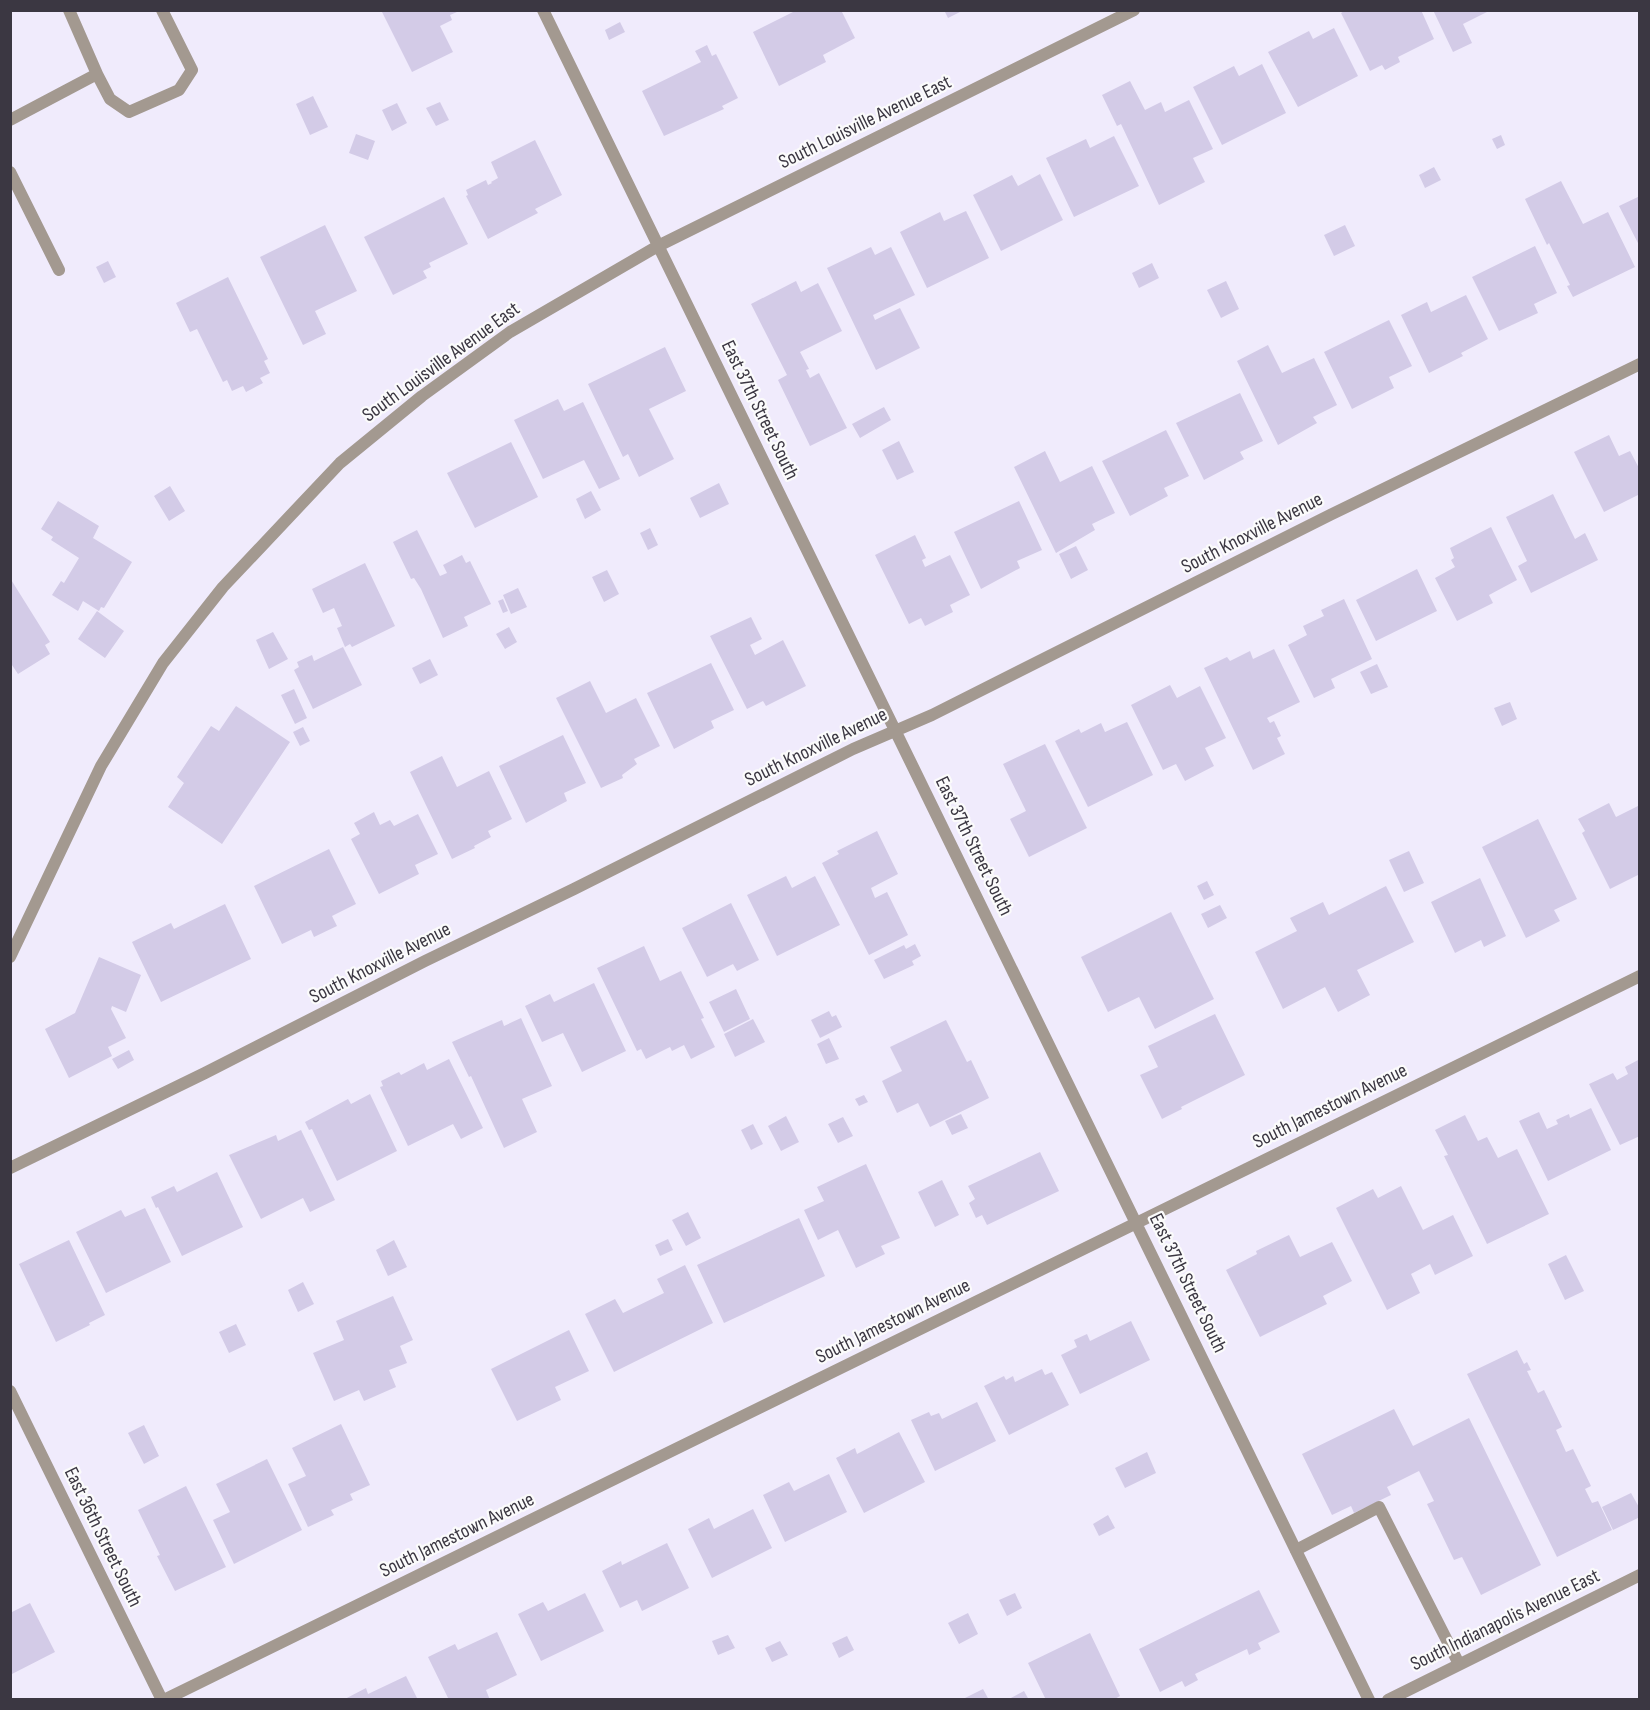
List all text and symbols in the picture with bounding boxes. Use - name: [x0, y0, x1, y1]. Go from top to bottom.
- street label: South Louisville Avenue East: [775, 70, 955, 174]
- street label: South Louisville Avenue East: [358, 297, 524, 427]
- street label: East 37th Street South: [716, 337, 804, 483]
- street label: South Knoxville Avenue: [1177, 487, 1327, 579]
- street label: South Knoxville Avenue: [741, 702, 891, 792]
- street label: East 37th Street South: [930, 773, 1018, 919]
- street label: South Knoxville Avenue: [305, 917, 455, 1009]
- street label: South Jamestown Avenue: [1249, 1058, 1411, 1154]
- street label: East 37th Street South: [1144, 1210, 1232, 1356]
- street label: South Jamestown Avenue: [812, 1273, 974, 1369]
- street label: East 36th Street South: [59, 1463, 147, 1611]
- street label: South Jamestown Avenue: [376, 1487, 538, 1583]
- street label: South Indianapolis Avenue East: [1406, 1564, 1604, 1676]

